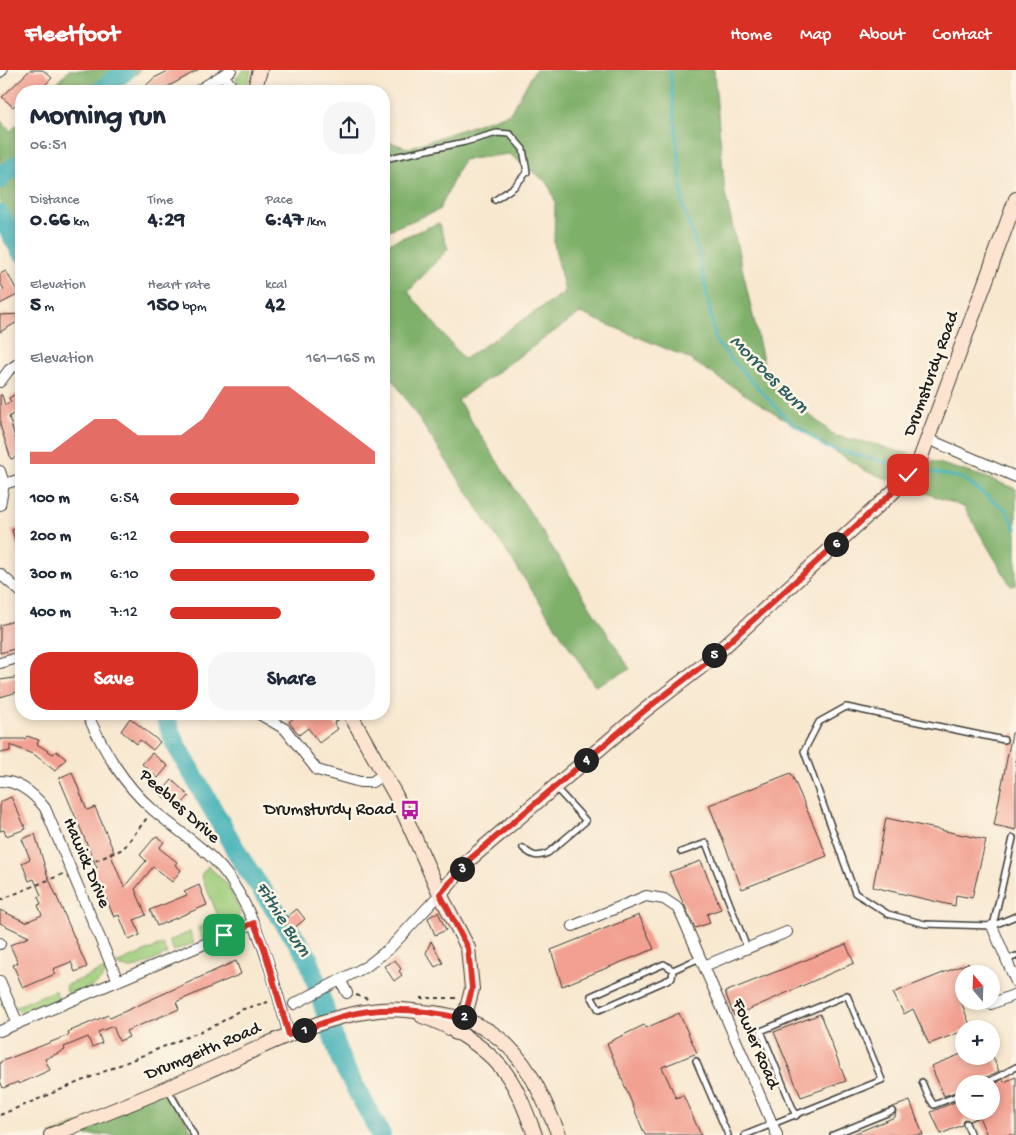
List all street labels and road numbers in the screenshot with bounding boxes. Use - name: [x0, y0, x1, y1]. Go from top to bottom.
- street label: Drumsturdy Road: [899, 307, 965, 440]
- street label: Peebles Drive: [134, 765, 224, 849]
- street label: Hawick Drive: [58, 815, 115, 912]
- street label: Fowler Road: [726, 995, 784, 1093]
- street label: Drumgeith Road: [141, 1018, 265, 1086]

